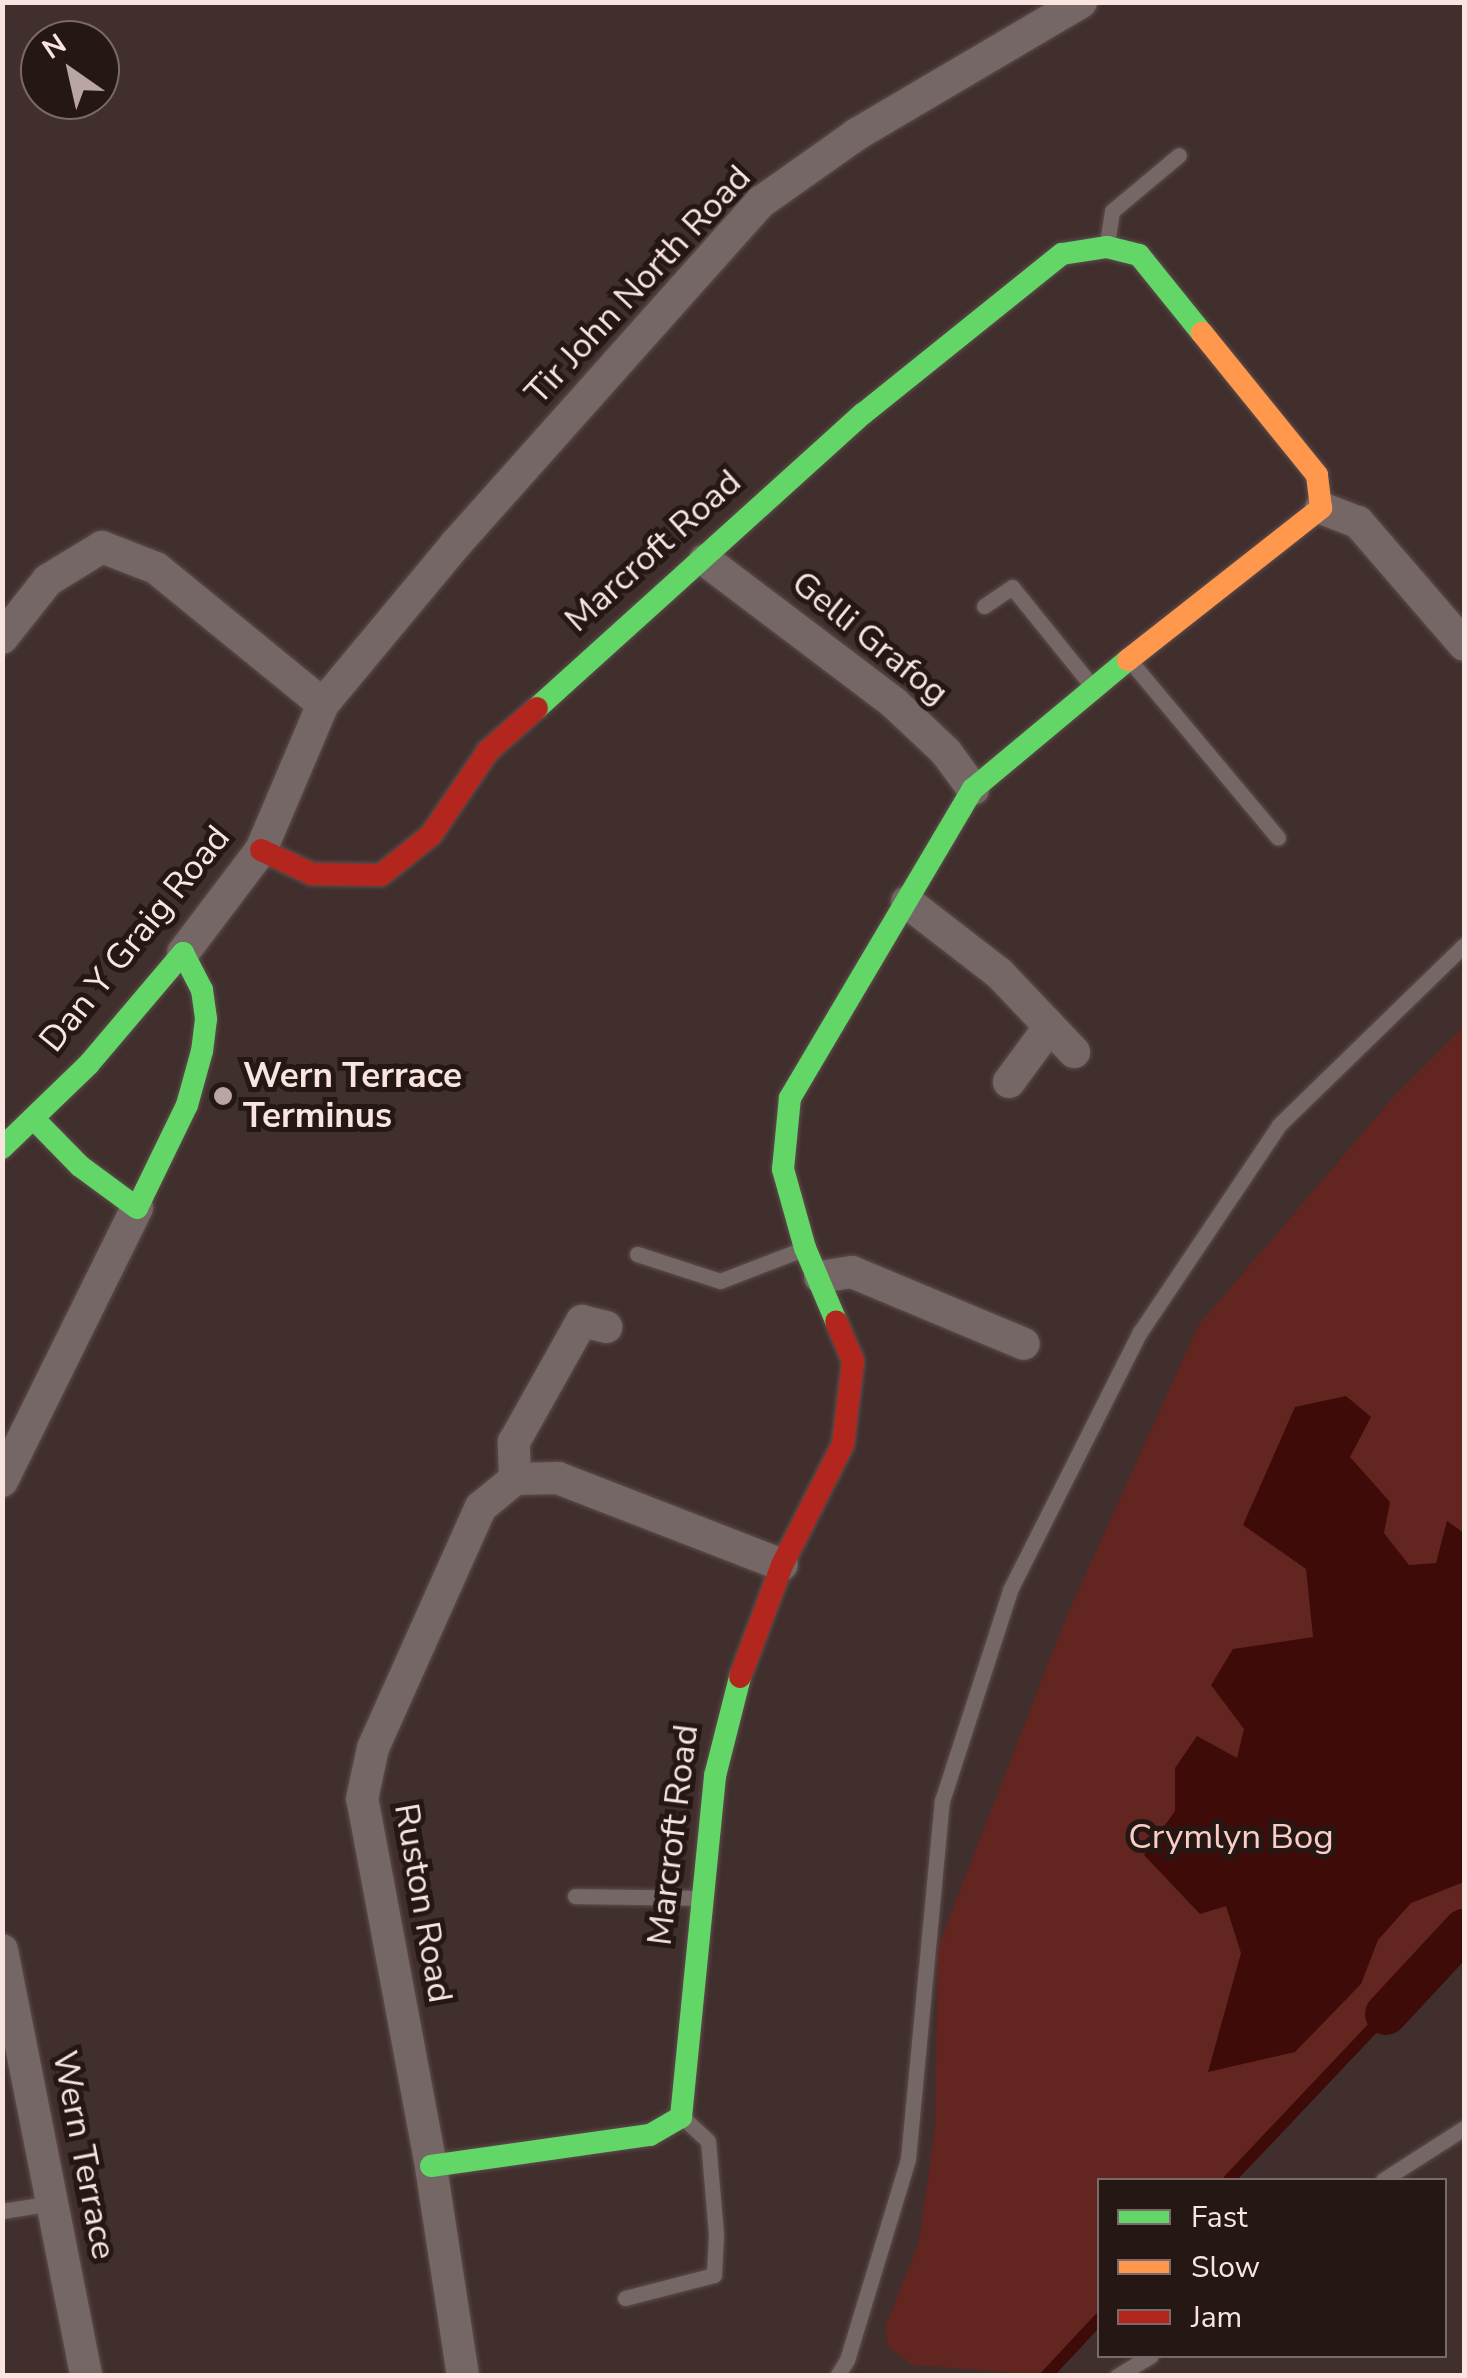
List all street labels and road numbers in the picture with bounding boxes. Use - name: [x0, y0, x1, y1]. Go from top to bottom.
- street label: Tir John North Road: [516, 157, 760, 413]
- street label: Marcroft Road: [556, 461, 750, 641]
- street label: Gelli Grafog: [783, 562, 957, 714]
- street label: Dan Y Graig Road: [31, 818, 239, 1060]
- street label: Marcroft Road: [639, 1722, 707, 1948]
- street label: Ruston Road: [385, 1800, 461, 2006]
- street label: Wern Terrace: [43, 2047, 125, 2263]

